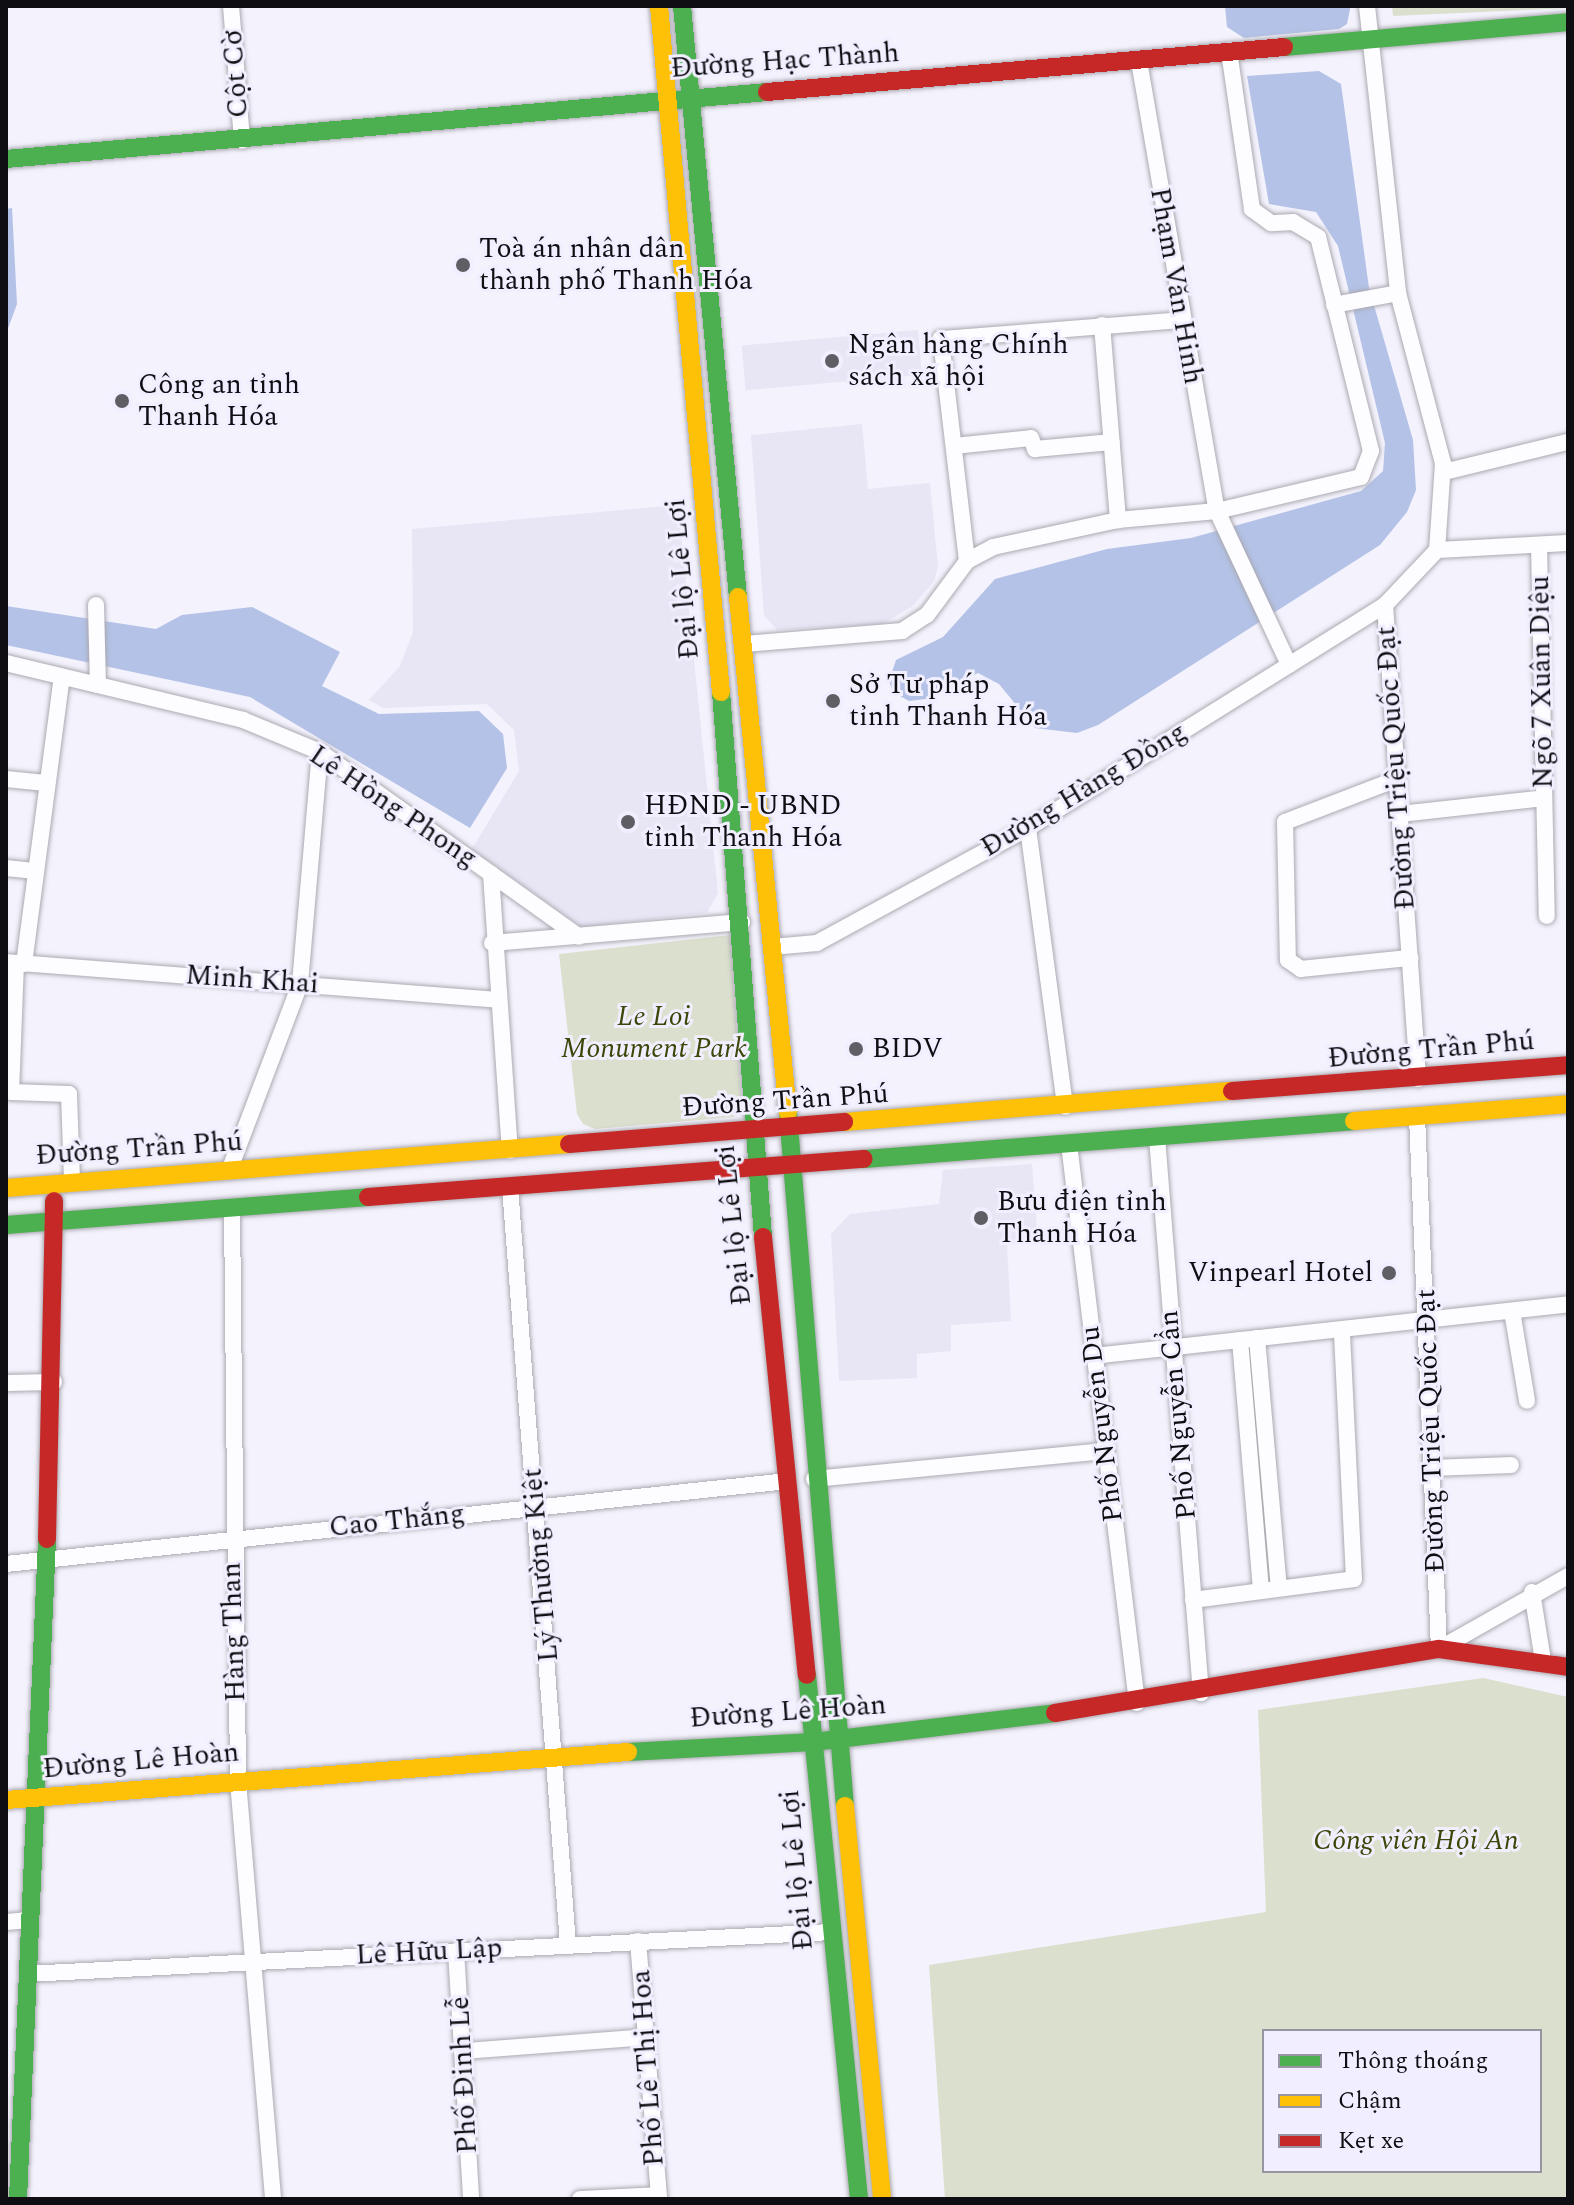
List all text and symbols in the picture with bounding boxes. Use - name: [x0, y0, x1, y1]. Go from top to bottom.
- street label: Cột Cờ: [216, 29, 256, 119]
- street label: Đường Hạc Thành: [670, 36, 900, 86]
- street label: Phạm Văn Hinh: [1142, 185, 1210, 387]
- place label: Toà án nhân dân thành phố Thanh Hóa: [479, 232, 753, 298]
- marker: Toà án nhân dân thành phố Thanh Hóa: [454, 256, 472, 274]
- place label: Ngân hàng Chính sách xã hội: [848, 328, 1068, 394]
- marker: Ngân hàng Chính sách xã hội: [823, 352, 841, 370]
- place label: Công an tỉnh Thanh Hóa: [138, 368, 300, 434]
- marker: Công an tỉnh Thanh Hóa: [113, 392, 131, 410]
- street label: Đại lộ Lê Lợi: [659, 497, 707, 661]
- street label: Ngõ 7 Xuân Diệu: [1523, 575, 1561, 789]
- street label: Đường Triệu Quốc Đạt: [1369, 625, 1423, 911]
- place label: Sở Tư pháp tỉnh Thanh Hóa: [849, 668, 1047, 734]
- marker: Sở Tư pháp tỉnh Thanh Hóa: [824, 692, 842, 710]
- street label: Đường Hàng Đồng: [975, 715, 1193, 865]
- street label: Lê Hồng Phong: [303, 738, 483, 876]
- place label: HĐND - UBND tỉnh Thanh Hóa: [644, 789, 842, 855]
- marker: HĐND - UBND tỉnh Thanh Hóa: [619, 813, 637, 831]
- street label: Minh Khai: [184, 959, 320, 1001]
- park label: Le Loi Monument Park: [561, 1000, 747, 1066]
- street label: Đường Trần Phú: [1326, 1024, 1536, 1076]
- place label: BIDV: [872, 1032, 943, 1066]
- marker: BIDV: [847, 1040, 865, 1058]
- street label: Đường Trần Phú: [680, 1077, 890, 1125]
- street label: Đường Trần Phú: [34, 1125, 244, 1173]
- street label: Đại lộ Lê Lợi: [709, 1143, 759, 1307]
- place label: Bưu điện tỉnh Thanh Hóa: [997, 1185, 1167, 1251]
- marker: Bưu điện tỉnh Thanh Hóa: [972, 1209, 990, 1227]
- place label: Vinpearl Hotel: [1188, 1256, 1373, 1290]
- marker: Vinpearl Hotel: [1380, 1264, 1398, 1282]
- street label: Đường Triệu Quốc Đạt: [1409, 1288, 1453, 1574]
- street label: Phố Nguyễn Cẩn: [1152, 1309, 1204, 1521]
- street label: Phố Nguyễn Du: [1073, 1324, 1131, 1524]
- street label: Lý Thường Kiệt: [516, 1467, 566, 1663]
- street label: Cao Thắng: [327, 1497, 467, 1545]
- street label: Hàng Than: [215, 1562, 253, 1702]
- street label: Đường Lê Hoàn: [688, 1688, 888, 1736]
- street label: Đường Lê Hoàn: [41, 1736, 241, 1786]
- street label: Đại lộ Lê Lợi: [773, 1788, 821, 1952]
- park label: Công viên Hội An: [1313, 1824, 1519, 1858]
- street label: Lê Hữu Lập: [355, 1931, 503, 1973]
- street label: Phố Lê Thị Hoa: [624, 1969, 672, 2167]
- street label: Phố Đinh Lễ: [443, 1995, 485, 2155]
- legend: [1262, 2029, 1542, 2173]
- text: Thông thoáng: [1338, 2043, 1488, 2079]
- text: Chậm: [1338, 2083, 1402, 2119]
- text: Kẹt xe: [1338, 2123, 1404, 2159]

